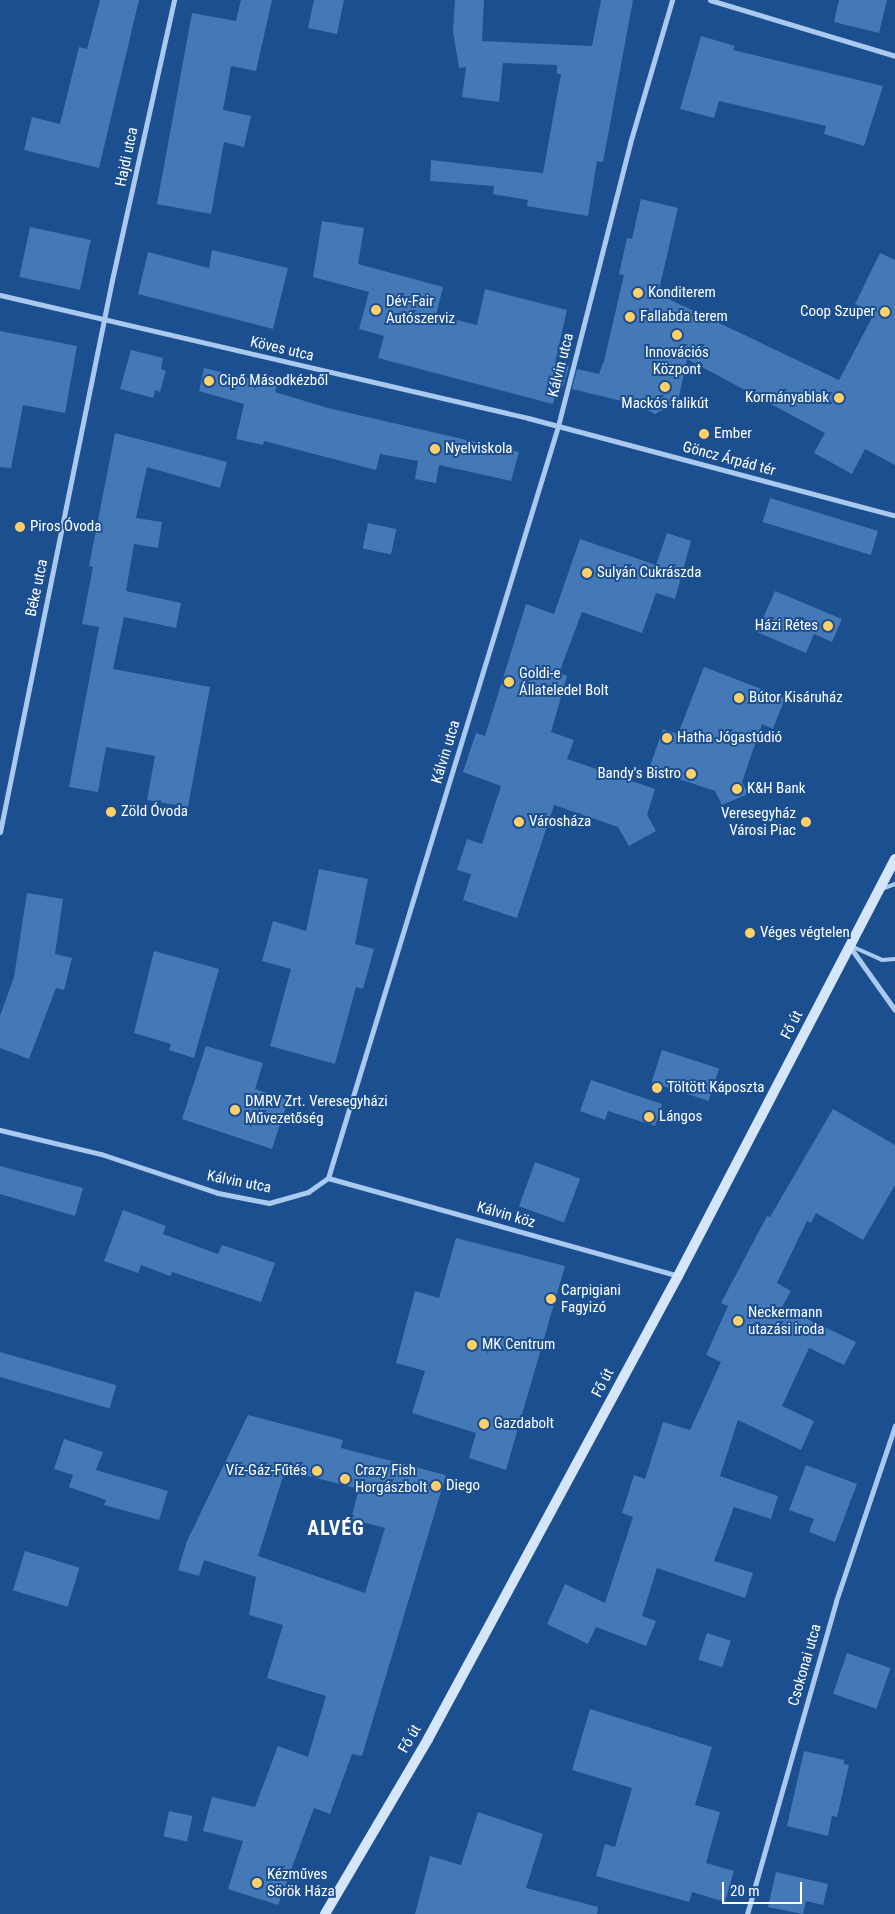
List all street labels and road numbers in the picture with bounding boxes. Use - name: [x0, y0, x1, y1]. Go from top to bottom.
- street label: Hajdi utca: [112, 126, 142, 188]
- street label: Kálvin utca: [544, 331, 578, 399]
- street label: Köves utca: [248, 333, 316, 365]
- street label: Göncz Árpád tér: [681, 438, 777, 480]
- street label: Béke utca: [22, 558, 52, 618]
- street label: Kálvin utca: [428, 718, 464, 786]
- street label: Fő út: [777, 1008, 807, 1042]
- street label: Kálvin utca: [205, 1167, 273, 1197]
- street label: Kálvin köz: [475, 1198, 537, 1232]
- street label: Fő út: [588, 1366, 618, 1400]
- street label: Csokonai utca: [785, 1622, 825, 1708]
- street label: Fő út: [395, 1722, 425, 1756]

